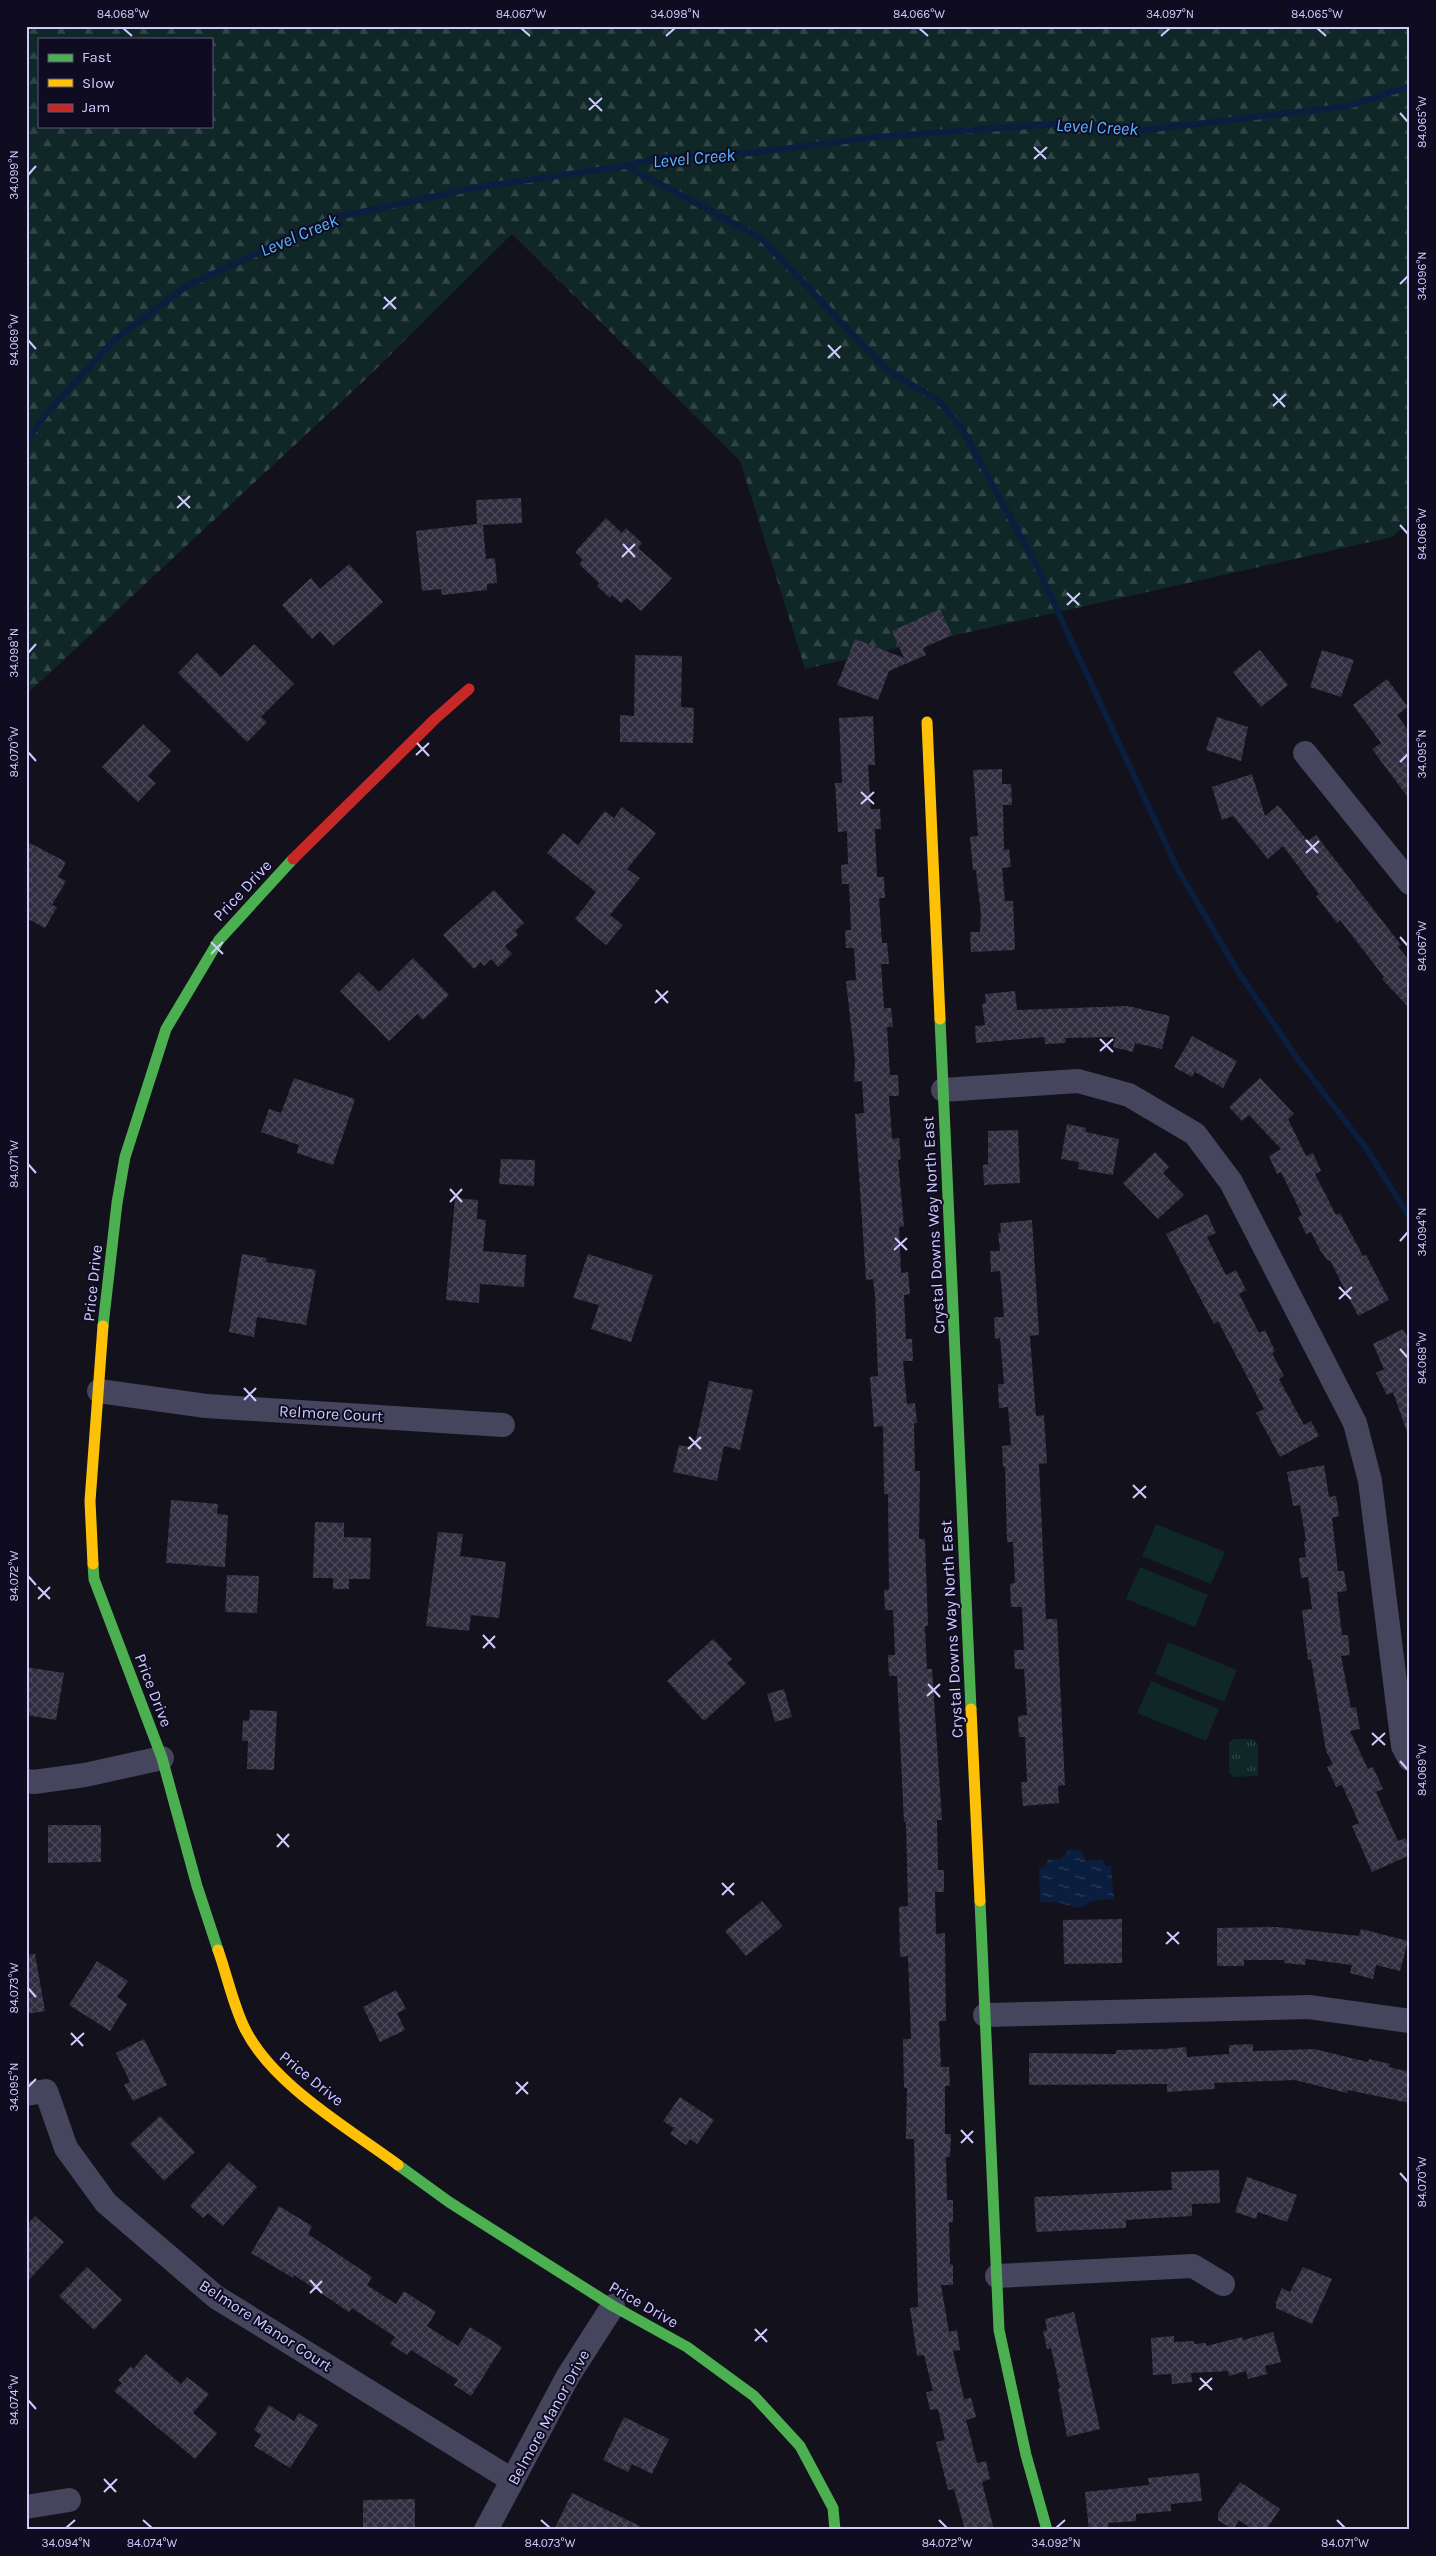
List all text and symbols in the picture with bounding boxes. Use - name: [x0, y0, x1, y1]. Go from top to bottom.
- text: 84.068°W: [97, 7, 149, 21]
- text: 84.067°W: [496, 7, 547, 21]
- text: 34.098°N: [650, 7, 700, 21]
- text: 84.066°W: [893, 7, 945, 21]
- text: 34.097°N: [1146, 7, 1194, 21]
- text: 84.065°W: [1291, 7, 1343, 21]
- legend: [38, 38, 212, 128]
- text: Fast: [82, 48, 112, 66]
- text: Slow: [82, 74, 114, 92]
- text: 84.065°W: [1415, 96, 1429, 148]
- text: Jam: [82, 98, 110, 116]
- water label: Level Creek: [1055, 114, 1140, 140]
- water label: Level Creek: [652, 143, 737, 173]
- text: 34.099°N: [7, 150, 21, 200]
- water label: Level Creek: [257, 208, 342, 261]
- text: 34.096°N: [1415, 251, 1429, 301]
- text: 84.069°W: [7, 314, 21, 366]
- text: 84.066°W: [1415, 508, 1429, 560]
- text: 34.098°N: [7, 628, 21, 678]
- text: 84.070°W: [7, 726, 21, 777]
- text: 34.095°N: [1415, 729, 1429, 779]
- street label: Price Drive: [209, 856, 276, 925]
- text: 84.067°W: [1415, 920, 1429, 971]
- street label: Crystal Downs Way North East: [918, 1115, 949, 1334]
- text: 84.071°W: [7, 1140, 21, 1188]
- text: 34.094°N: [1415, 1207, 1429, 1257]
- street label: Price Drive: [79, 1244, 106, 1322]
- text: 84.068°W: [1415, 1332, 1429, 1384]
- street label: Relmore Court: [279, 1401, 383, 1426]
- street label: Crystal Downs Way North East: [936, 1519, 967, 1738]
- text: 84.072°W: [7, 1550, 21, 1601]
- street label: Price Drive: [131, 1651, 176, 1730]
- text: 84.069°W: [1415, 1744, 1429, 1796]
- text: 84.073°W: [7, 1962, 21, 2013]
- street label: Price Drive: [276, 2047, 348, 2110]
- text: 34.095°N: [7, 2062, 21, 2112]
- text: 84.070°W: [1415, 2156, 1429, 2207]
- street label: Belmore Manor Court: [196, 2275, 336, 2375]
- street label: Price Drive: [606, 2277, 682, 2332]
- street label: Belmore Manor Drive: [503, 2346, 594, 2488]
- text: 84.074°W: [7, 2374, 21, 2425]
- text: 34.094°N: [41, 2536, 91, 2550]
- text: 84.074°W: [127, 2536, 178, 2550]
- text: 84.073°W: [525, 2536, 576, 2550]
- text: 84.072°W: [922, 2536, 973, 2550]
- text: 34.092°N: [1031, 2536, 1081, 2550]
- text: 84.071°W: [1321, 2536, 1369, 2550]

